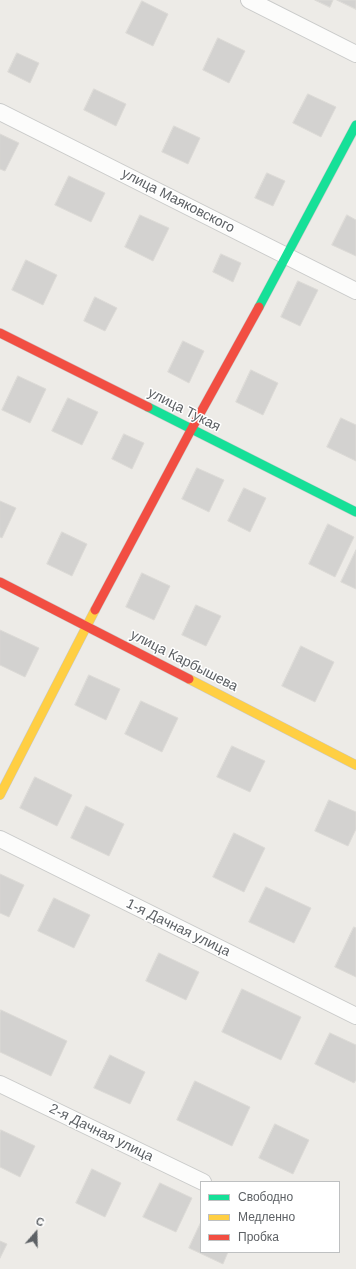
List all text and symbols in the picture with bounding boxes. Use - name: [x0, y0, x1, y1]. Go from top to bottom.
- street label: улица Маяковского: [119, 165, 237, 237]
- street label: улица Тукая: [145, 385, 223, 435]
- street label: улица Карбышева: [127, 627, 241, 695]
- street label: 1-я Дачная улица: [123, 896, 233, 960]
- street label: 2-я Дачная улица: [46, 1101, 156, 1165]
- legend: [200, 1181, 340, 1253]
- text: Свободно: [238, 1190, 293, 1204]
- text: Медленно: [238, 1210, 295, 1224]
- north arrow: [16, 1213, 56, 1253]
- text: С: [34, 1215, 46, 1229]
- text: Пробка: [238, 1230, 279, 1244]

